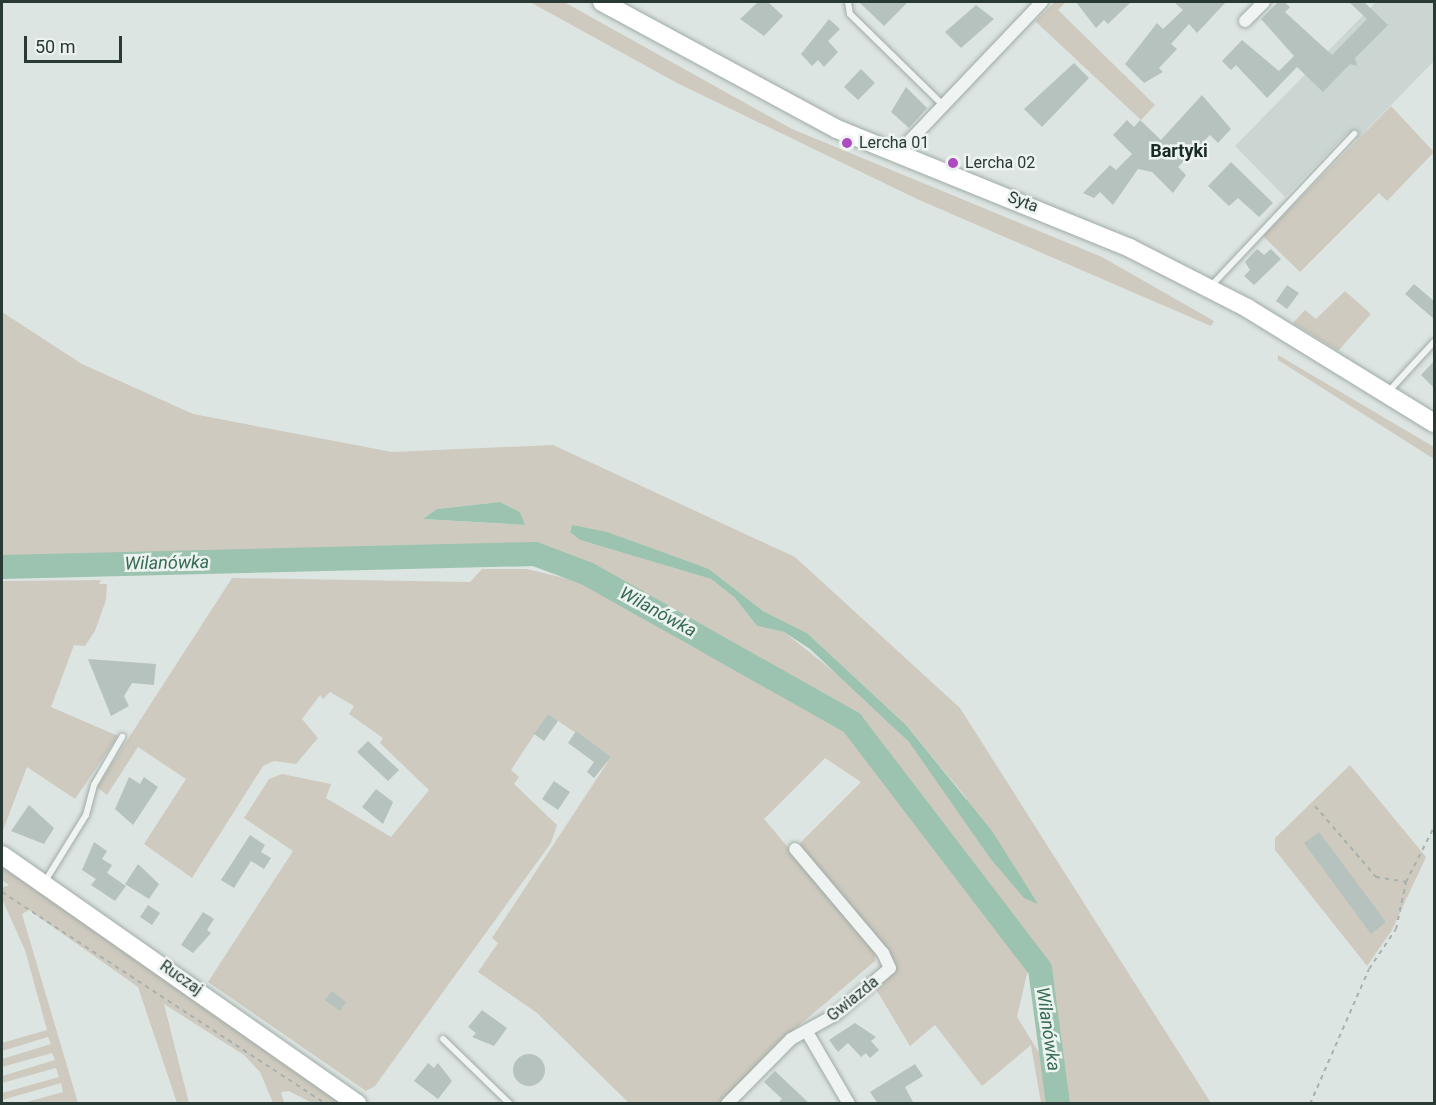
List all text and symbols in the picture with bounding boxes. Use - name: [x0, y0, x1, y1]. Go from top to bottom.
- scale bar: [27, 24, 124, 62]
- text: 50 m: [35, 36, 75, 57]
- place label: Lercha 01: [859, 133, 929, 153]
- marker: Lercha 01: [840, 136, 854, 150]
- district label: Bartyki: [1150, 140, 1208, 162]
- place label: Lercha 02: [965, 153, 1035, 173]
- marker: Lercha 02: [946, 156, 960, 170]
- street label: Syta: [1005, 187, 1041, 217]
- water label: Wilanówka: [125, 551, 209, 575]
- water label: Wilanówka: [616, 582, 700, 642]
- street label: Ruczaj: [156, 957, 206, 999]
- street label: Gwiazda: [823, 972, 883, 1026]
- water label: Wilanówka: [1031, 986, 1065, 1072]

